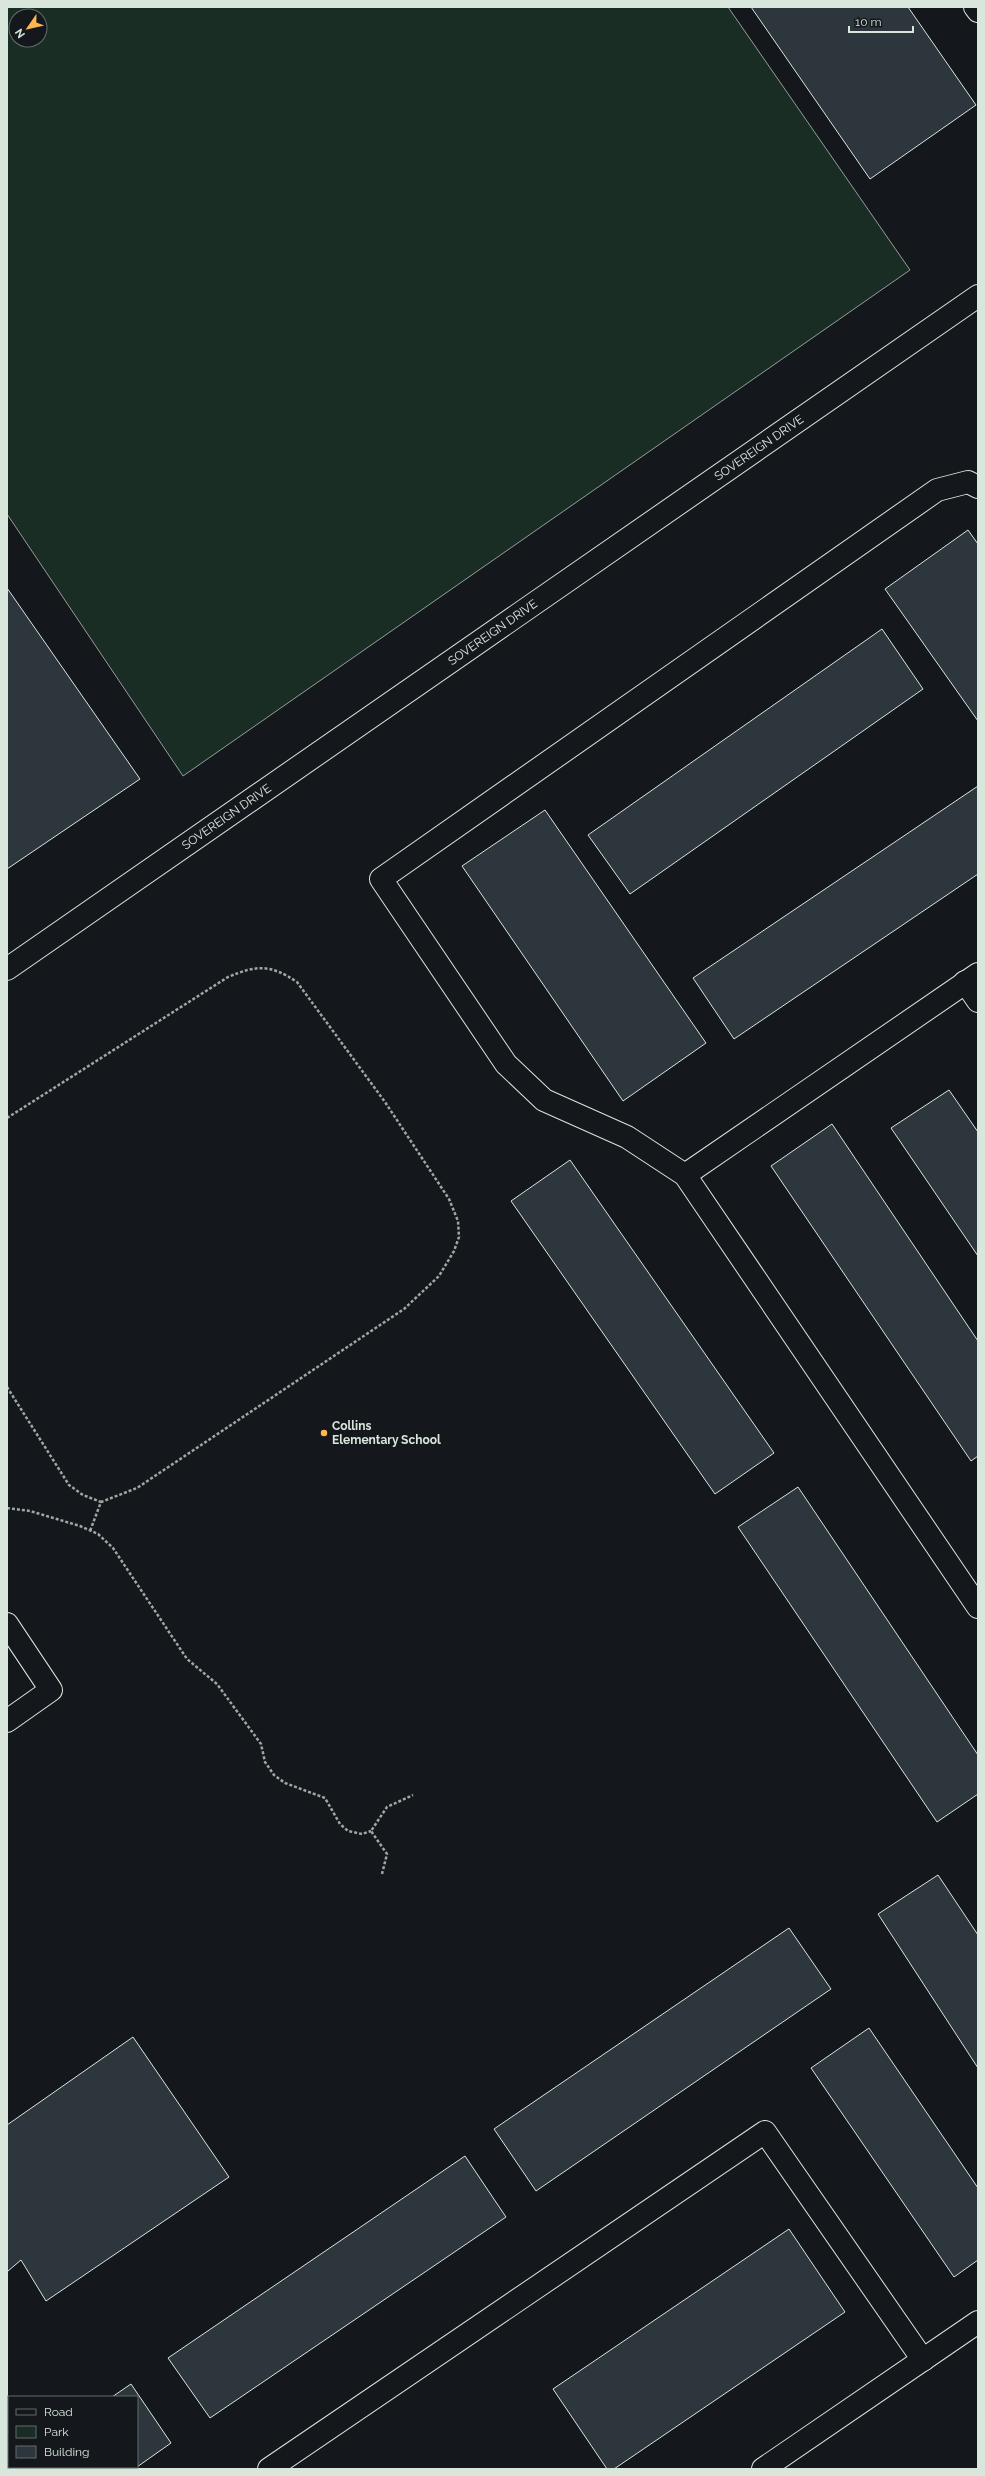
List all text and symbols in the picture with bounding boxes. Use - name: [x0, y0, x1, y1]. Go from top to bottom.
- north arrow: [8, 8, 48, 48]
- scale bar: [849, 8, 913, 34]
- text: 10 m: [855, 15, 882, 29]
- text: N: [12, 26, 28, 40]
- street label: SOVEREIGN DRIVE: [712, 412, 806, 484]
- street label: SOVEREIGN DRIVE: [445, 597, 540, 668]
- street label: SOVEREIGN DRIVE: [179, 781, 274, 853]
- place label: Collins Elementary School: [332, 1419, 441, 1447]
- marker: Collins Elementary School: [319, 1428, 329, 1438]
- legend: [8, 2396, 138, 2468]
- text: Road: [44, 2405, 73, 2419]
- text: Park: [44, 2425, 69, 2439]
- text: Building: [44, 2445, 90, 2459]

